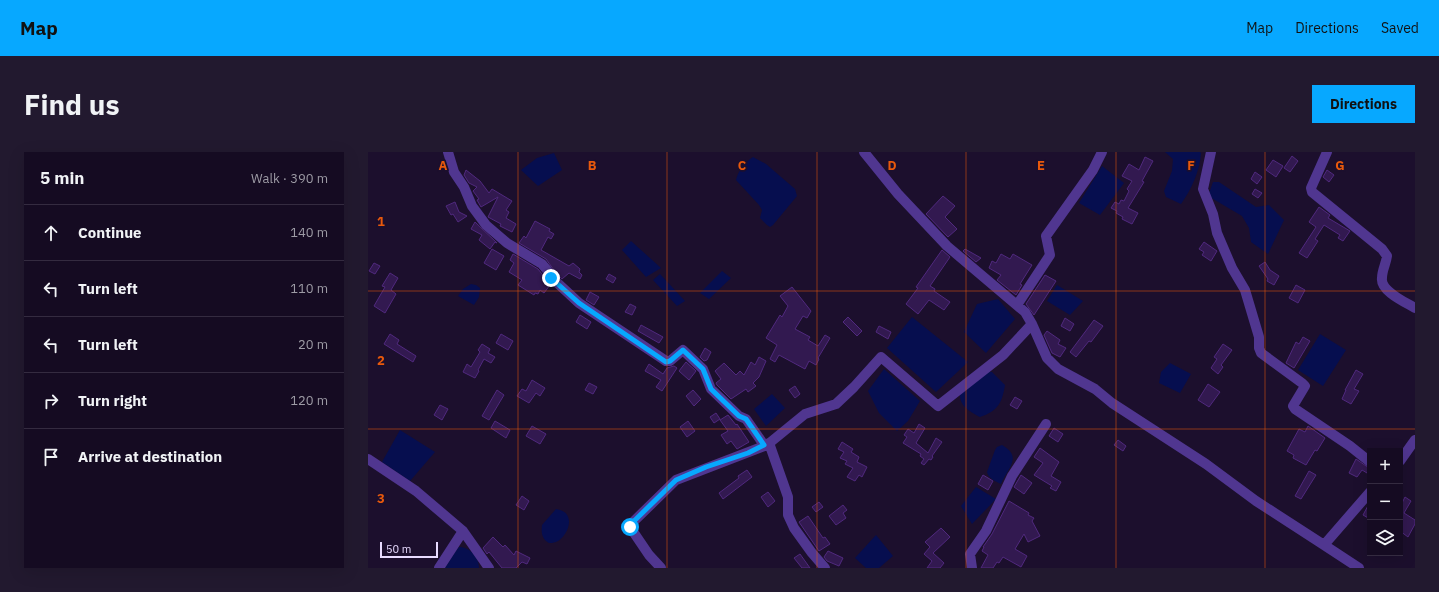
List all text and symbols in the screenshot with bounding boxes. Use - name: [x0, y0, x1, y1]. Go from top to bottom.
- text: Map: [20, 16, 58, 40]
- text: Map: [1246, 19, 1273, 37]
- text: Directions: [1295, 19, 1359, 37]
- text: Saved: [1381, 19, 1419, 37]
- button: Directions: [1312, 85, 1415, 123]
- text: Find us: [24, 86, 120, 123]
- text: A: [439, 157, 448, 174]
- text: B: [588, 157, 597, 174]
- text: C: [738, 157, 747, 174]
- text: D: [887, 157, 897, 174]
- text: E: [1037, 157, 1045, 174]
- text: F: [1187, 157, 1195, 174]
- text: G: [1335, 157, 1345, 174]
- text: 5 min: [40, 167, 84, 189]
- text: Walk · 390 m: [251, 170, 328, 187]
- text: 1: [377, 213, 385, 230]
- icon: ahead: [40, 222, 62, 244]
- text: Continue: [78, 223, 142, 242]
- text: 140 m: [290, 224, 328, 241]
- route end: [542, 269, 560, 287]
- icon: left: [40, 278, 62, 300]
- text: Turn left: [78, 279, 138, 298]
- text: 110 m: [290, 280, 328, 297]
- icon: left: [40, 334, 62, 356]
- text: Turn left: [78, 335, 138, 354]
- text: 20 m: [298, 336, 328, 353]
- text: 2: [377, 352, 385, 369]
- icon: right: [40, 390, 62, 412]
- text: Turn right: [78, 391, 147, 410]
- text: 120 m: [290, 392, 328, 409]
- icon: arrive: [40, 446, 62, 468]
- text: Arrive at destination: [78, 447, 222, 466]
- map controls: [1367, 448, 1403, 556]
- button: +: [1367, 448, 1403, 484]
- button: −: [1367, 484, 1403, 520]
- text: 3: [377, 490, 385, 507]
- route start: [621, 518, 639, 536]
- button: layers: [1367, 520, 1403, 556]
- scale bar: [380, 540, 438, 559]
- text: 50 m: [386, 542, 411, 556]

